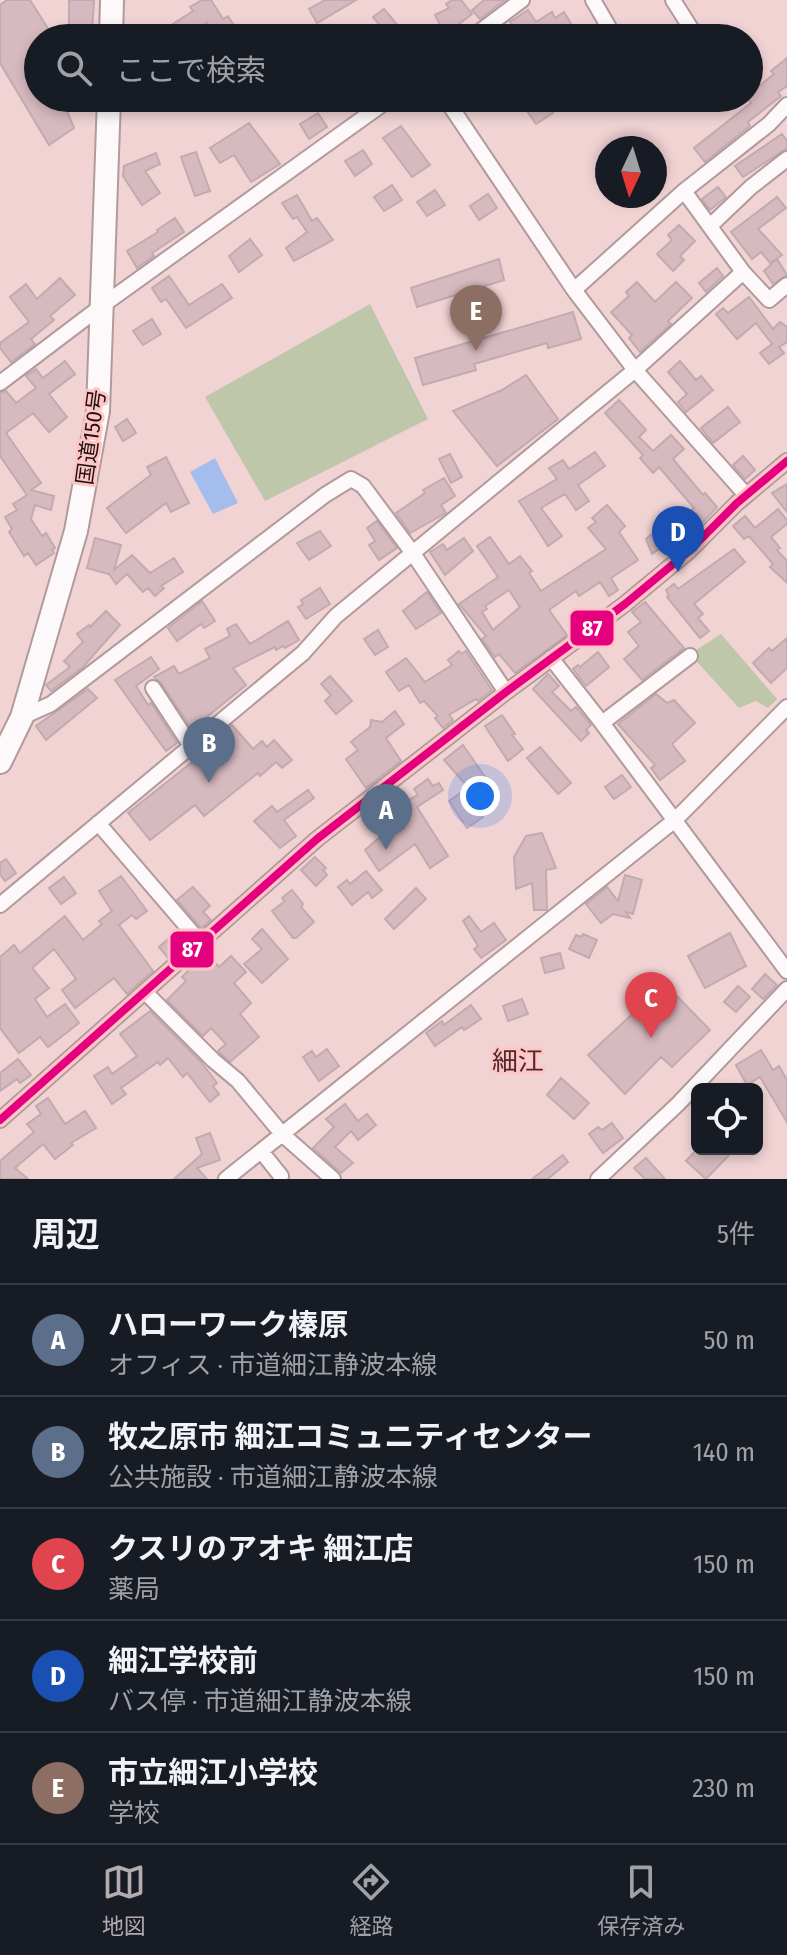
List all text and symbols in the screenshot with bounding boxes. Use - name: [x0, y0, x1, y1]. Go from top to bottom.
- search box: [24, 24, 763, 112]
- icon: search: [52, 46, 96, 90]
- text: ここで検索: [116, 53, 266, 89]
- north arrow: [595, 136, 667, 208]
- pin: E: [450, 285, 502, 351]
- street label: 国道150号: [71, 388, 111, 486]
- pin: D: [652, 506, 704, 572]
- line badge: 87: [569, 609, 615, 647]
- text: 87: [582, 615, 603, 642]
- pin: B: [183, 717, 235, 783]
- your location: [460, 776, 500, 816]
- pin: A: [360, 784, 412, 850]
- line badge: 87: [169, 930, 215, 969]
- text: 87: [182, 936, 203, 963]
- pin: C: [625, 972, 677, 1038]
- district label: 細江: [492, 1046, 544, 1077]
- map controls: [691, 1083, 763, 1155]
- button: locate: [691, 1083, 763, 1155]
- text: 周辺: [32, 1214, 100, 1255]
- text: 5件: [717, 1219, 755, 1250]
- text: ハローワーク榛原: [108, 1307, 348, 1343]
- text: A: [51, 1325, 65, 1356]
- text: 50 m: [703, 1325, 755, 1356]
- text: オフィス · 市道細江静波本線: [108, 1350, 437, 1381]
- text: 牧之原市 細江コミュニティセンター: [108, 1419, 592, 1455]
- text: B: [51, 1437, 65, 1468]
- text: 140 m: [693, 1437, 755, 1468]
- text: 公共施設 · 市道細江静波本線: [108, 1462, 438, 1493]
- text: クスリのアオキ 細江店: [108, 1531, 413, 1567]
- text: C: [51, 1549, 65, 1580]
- text: 150 m: [693, 1549, 755, 1580]
- text: 薬局: [108, 1574, 160, 1605]
- text: 細江学校前: [108, 1643, 258, 1679]
- text: D: [50, 1661, 66, 1692]
- text: 150 m: [693, 1661, 755, 1692]
- text: バス停 · 市道細江静波本線: [108, 1686, 412, 1717]
- text: 市立細江小学校: [108, 1755, 318, 1791]
- text: E: [52, 1773, 64, 1804]
- text: 230 m: [692, 1773, 755, 1804]
- text: 学校: [108, 1798, 160, 1829]
- tab: 地図: [102, 1860, 146, 1940]
- tab: 経路: [349, 1860, 393, 1940]
- tab: 保存済み: [597, 1860, 685, 1940]

